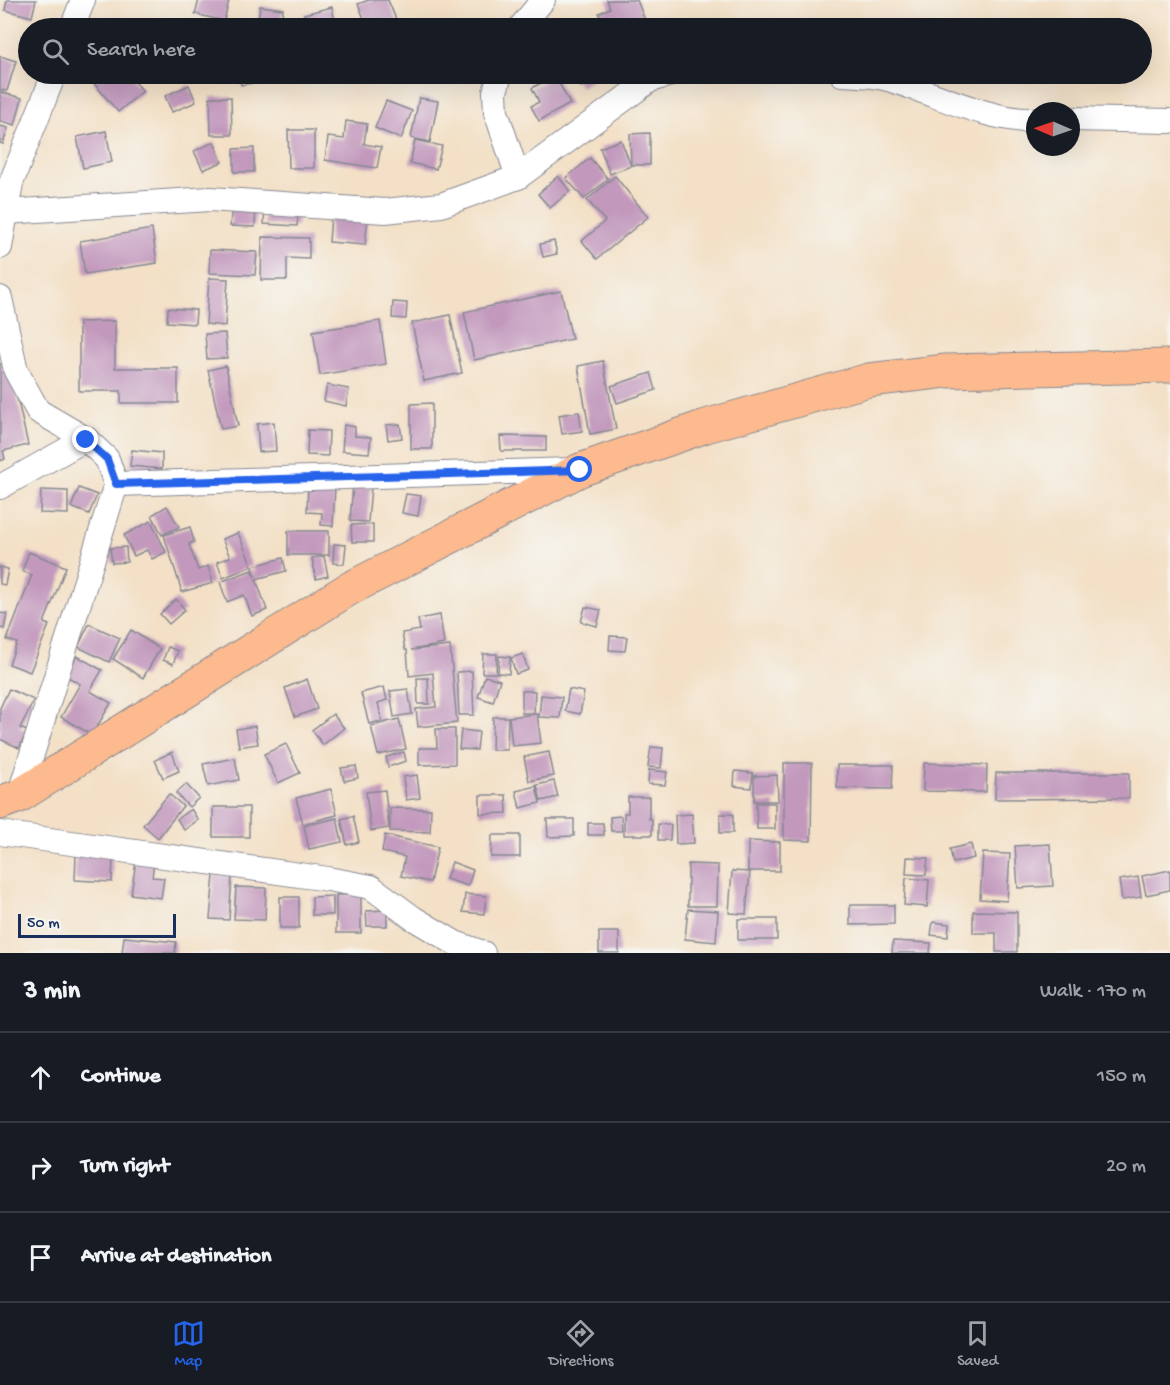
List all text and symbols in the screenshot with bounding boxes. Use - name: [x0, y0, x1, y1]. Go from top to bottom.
- search box: [18, 18, 1152, 84]
- icon: search: [39, 35, 72, 68]
- text: Search here: [87, 38, 195, 64]
- north arrow: [1026, 102, 1080, 156]
- route end: [72, 426, 98, 452]
- route start: [566, 456, 592, 482]
- scale bar: [18, 911, 176, 938]
- text: 50 m: [27, 915, 60, 934]
- text: 3 min: [24, 977, 80, 1008]
- text: Walk · 170 m: [1040, 981, 1146, 1004]
- icon: ahead: [24, 1061, 57, 1094]
- text: Continue: [81, 1064, 161, 1090]
- text: 150 m: [1097, 1066, 1146, 1089]
- icon: right: [24, 1151, 57, 1184]
- text: Turn right: [81, 1154, 169, 1180]
- text: 20 m: [1106, 1156, 1146, 1179]
- icon: arrive: [24, 1241, 57, 1274]
- text: Arrive at destination: [81, 1244, 271, 1270]
- tab: Map: [172, 1317, 205, 1372]
- tab: Directions: [548, 1317, 614, 1372]
- tab: Saved: [957, 1317, 998, 1372]

